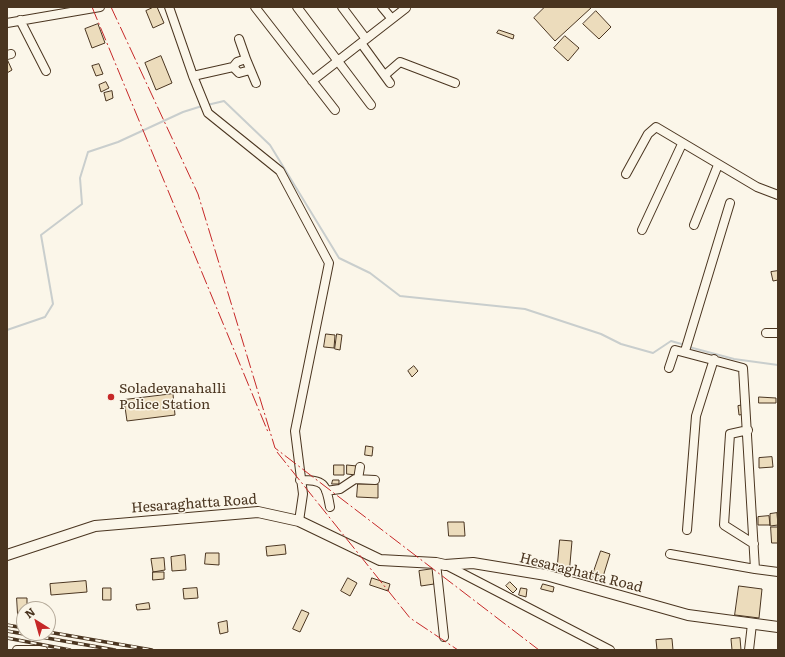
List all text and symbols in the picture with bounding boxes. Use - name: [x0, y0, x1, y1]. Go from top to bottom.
- place label: Soladevanahalli Police Station: [119, 381, 226, 414]
- marker: Soladevanahalli Police Station: [106, 392, 116, 402]
- street label: Hesaraghatta Road: [131, 491, 257, 517]
- street label: Hesaraghatta Road: [518, 550, 644, 596]
- north arrow: [16, 601, 56, 641]
- text: N: [21, 603, 38, 621]

